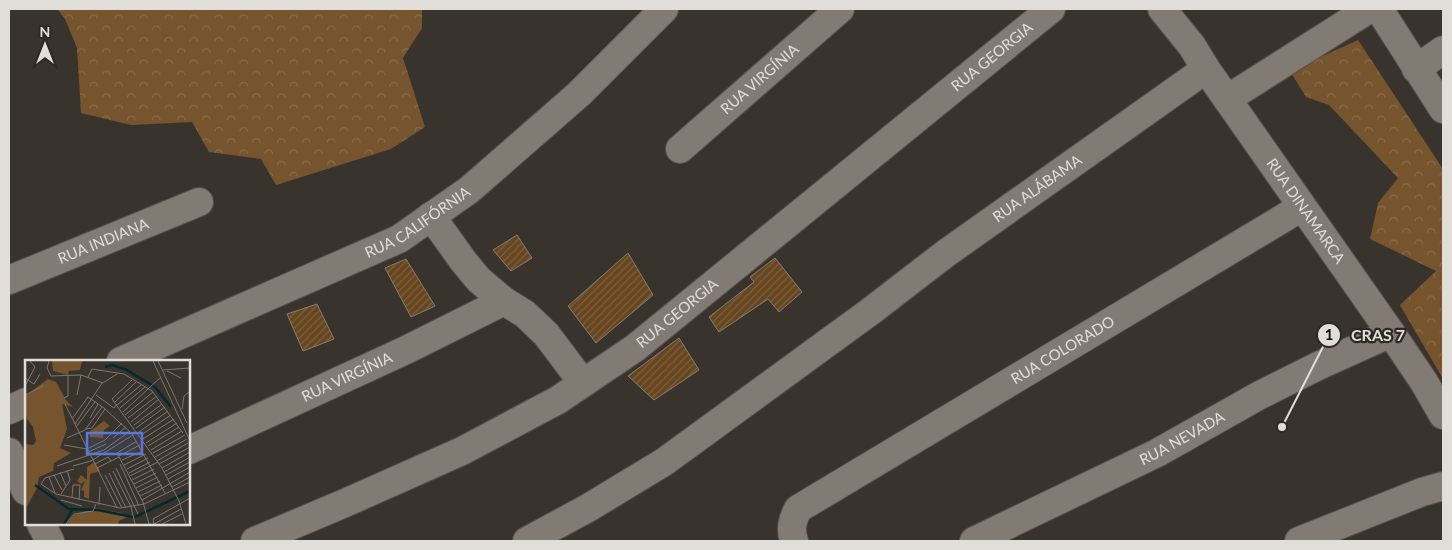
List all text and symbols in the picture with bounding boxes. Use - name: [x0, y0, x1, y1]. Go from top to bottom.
- street label: RUA GEORGIA: [947, 17, 1036, 95]
- north arrow: [20, 20, 70, 70]
- text: N: [40, 23, 50, 40]
- street label: RUA VIRGÍNIA: [716, 39, 802, 117]
- street label: RUA ALÁBAMA: [989, 150, 1085, 225]
- street label: RUA DINAMARCA: [1263, 154, 1350, 267]
- street label: RUA CALIFÓRNIA: [362, 182, 474, 261]
- street label: RUA INDIANA: [55, 213, 152, 267]
- street label: RUA GEORGIA: [632, 274, 722, 351]
- street label: RUA COLORADO: [1007, 311, 1117, 387]
- callout: CRAS 7: [1316, 320, 1415, 351]
- text: 1: [1325, 325, 1333, 343]
- text: CRAS 7: [1351, 325, 1405, 344]
- street label: RUA VIRGÍNIA: [298, 347, 396, 405]
- inset map: [25, 360, 190, 525]
- street label: RUA NEVADA: [1136, 406, 1228, 468]

